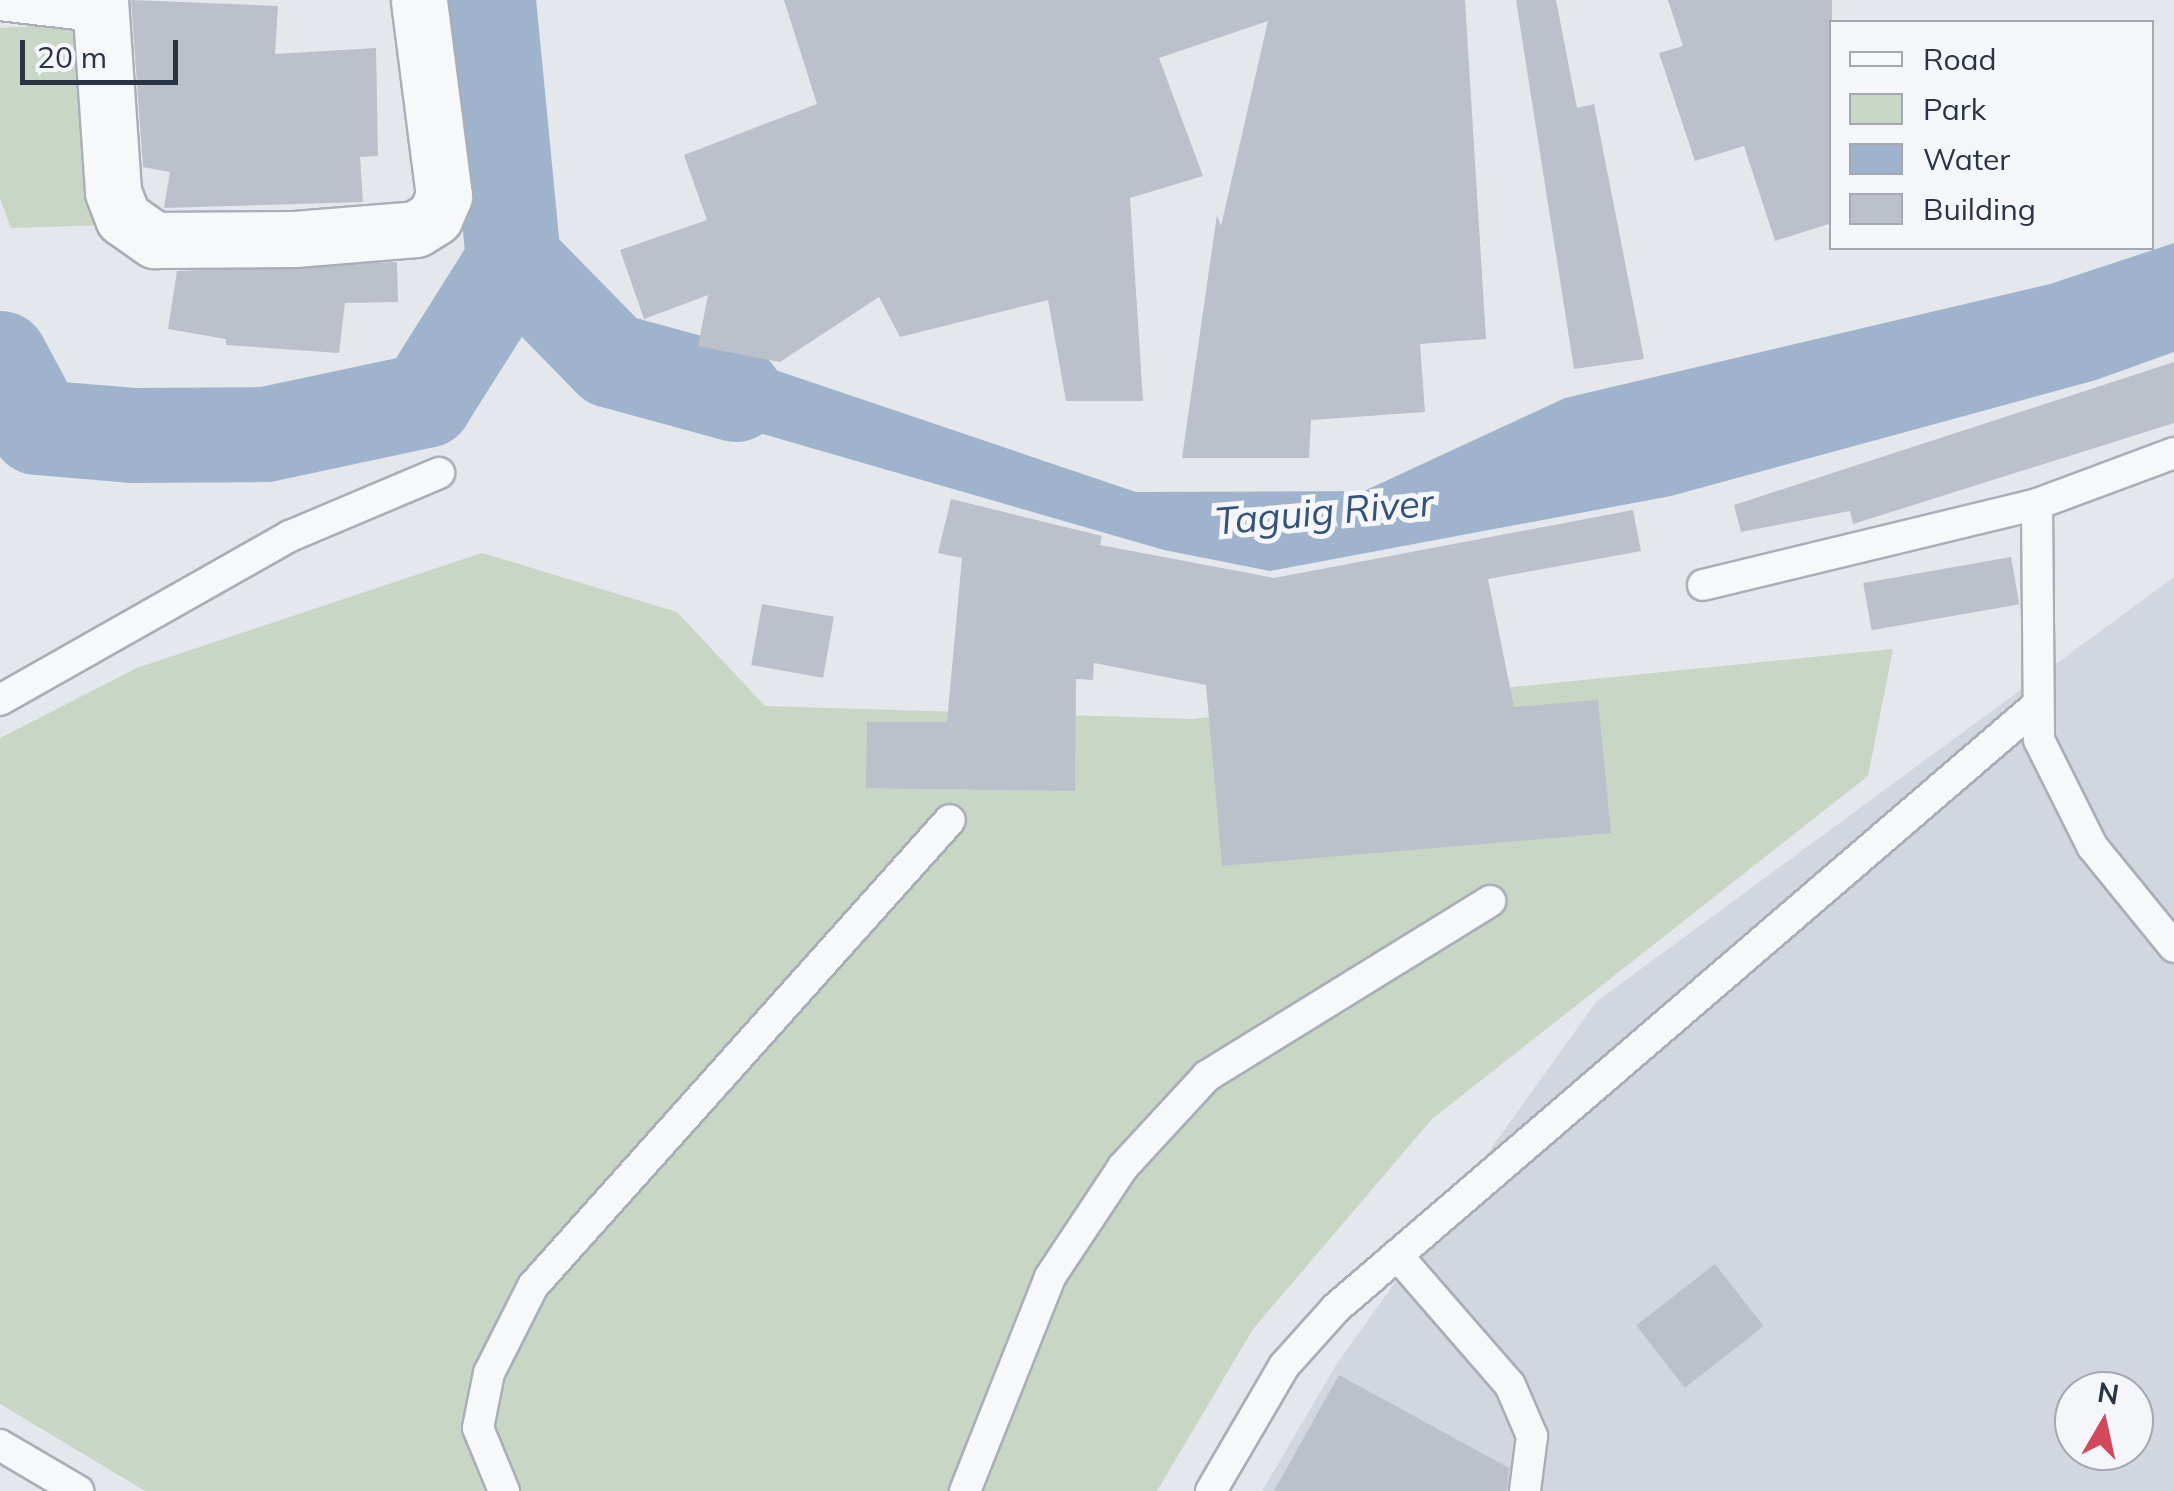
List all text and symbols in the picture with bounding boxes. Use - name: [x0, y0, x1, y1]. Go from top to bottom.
- scale bar: [25, 20, 182, 82]
- legend: [1829, 20, 2154, 250]
- text: 20 m: [37, 38, 107, 76]
- text: Road: [1923, 40, 1997, 78]
- text: Park: [1923, 90, 1986, 128]
- text: Water: [1923, 140, 2010, 178]
- text: Building: [1923, 190, 2036, 228]
- water label: Taguig River: [1213, 480, 1435, 544]
- north arrow: [2054, 1371, 2154, 1471]
- text: N: [2095, 1374, 2122, 1412]

